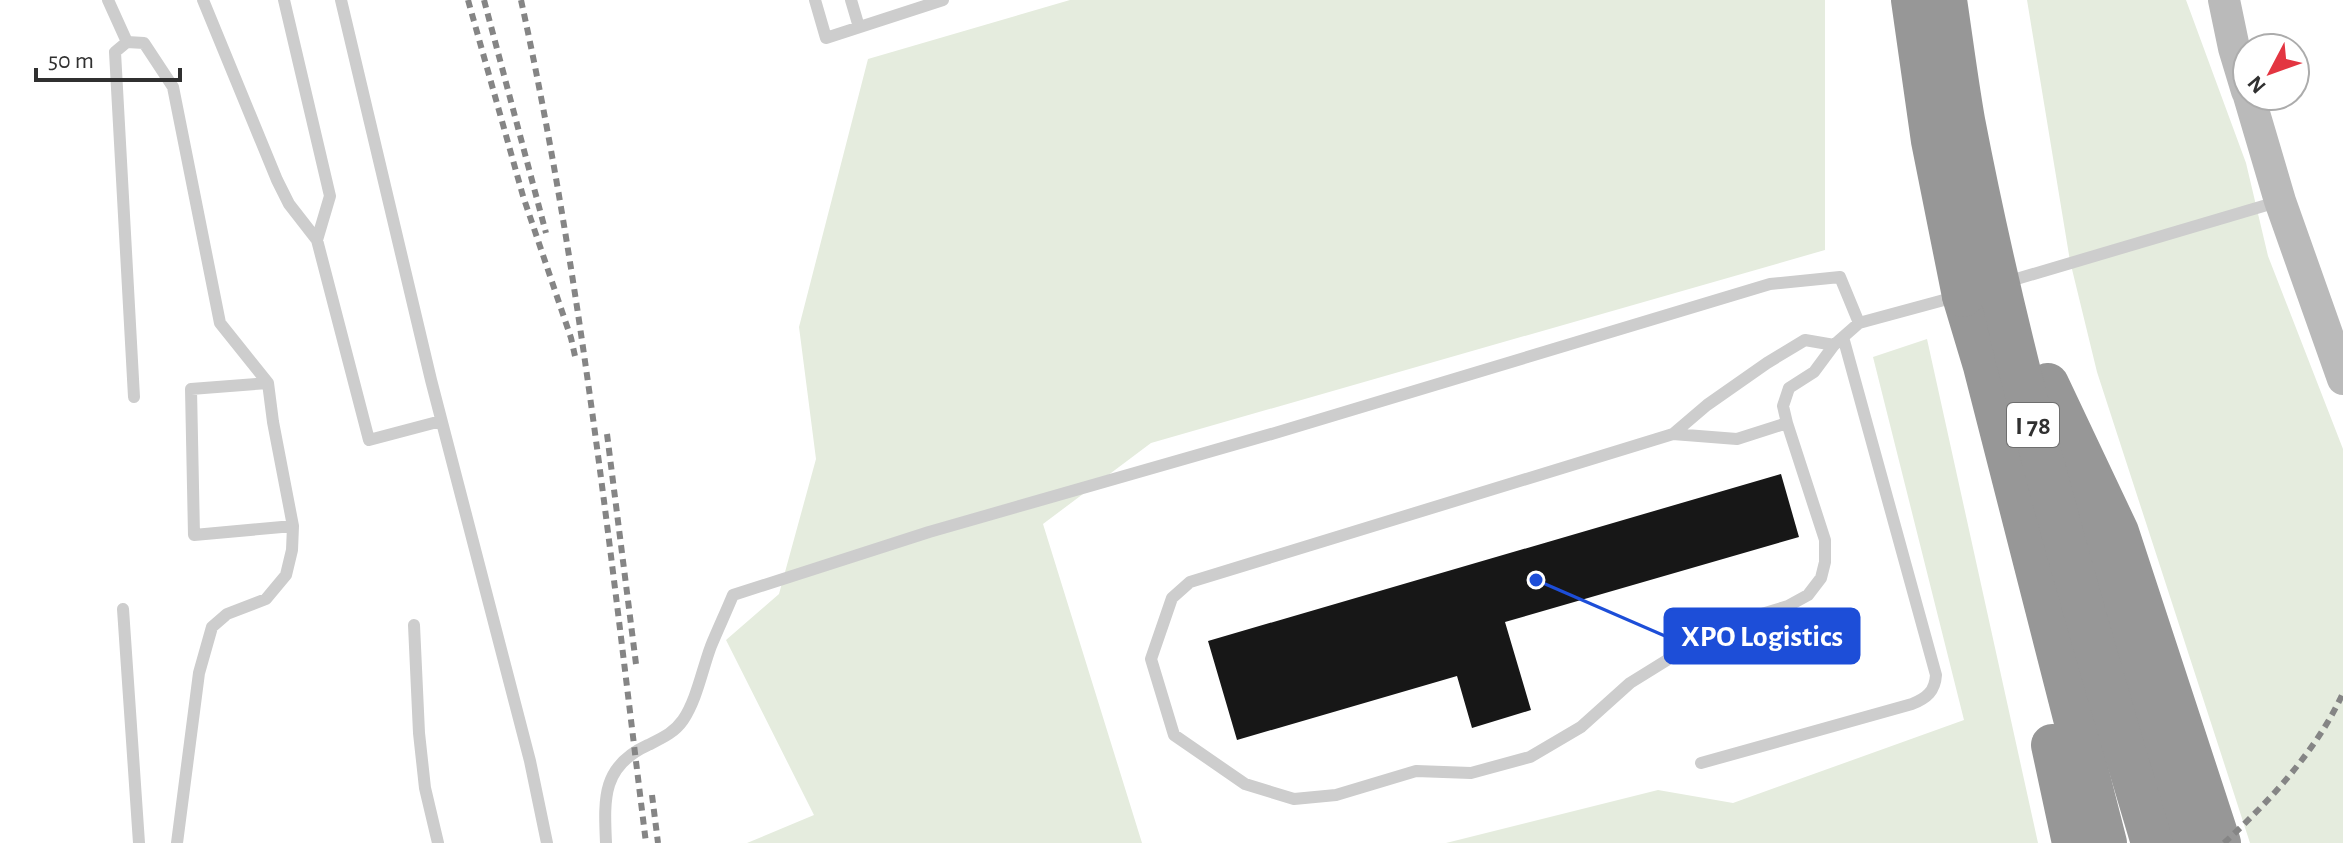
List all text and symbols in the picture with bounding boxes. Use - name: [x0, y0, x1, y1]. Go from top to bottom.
- scale bar: [36, 32, 180, 82]
- north arrow: [2231, 32, 2311, 112]
- text: 50 m: [48, 49, 94, 73]
- text: N: [2243, 71, 2270, 97]
- road number: I 78: [2007, 403, 2059, 447]
- callout: XPO Logistics: [1665, 609, 1859, 663]
- text: XPO Logistics: [1681, 622, 1843, 652]

